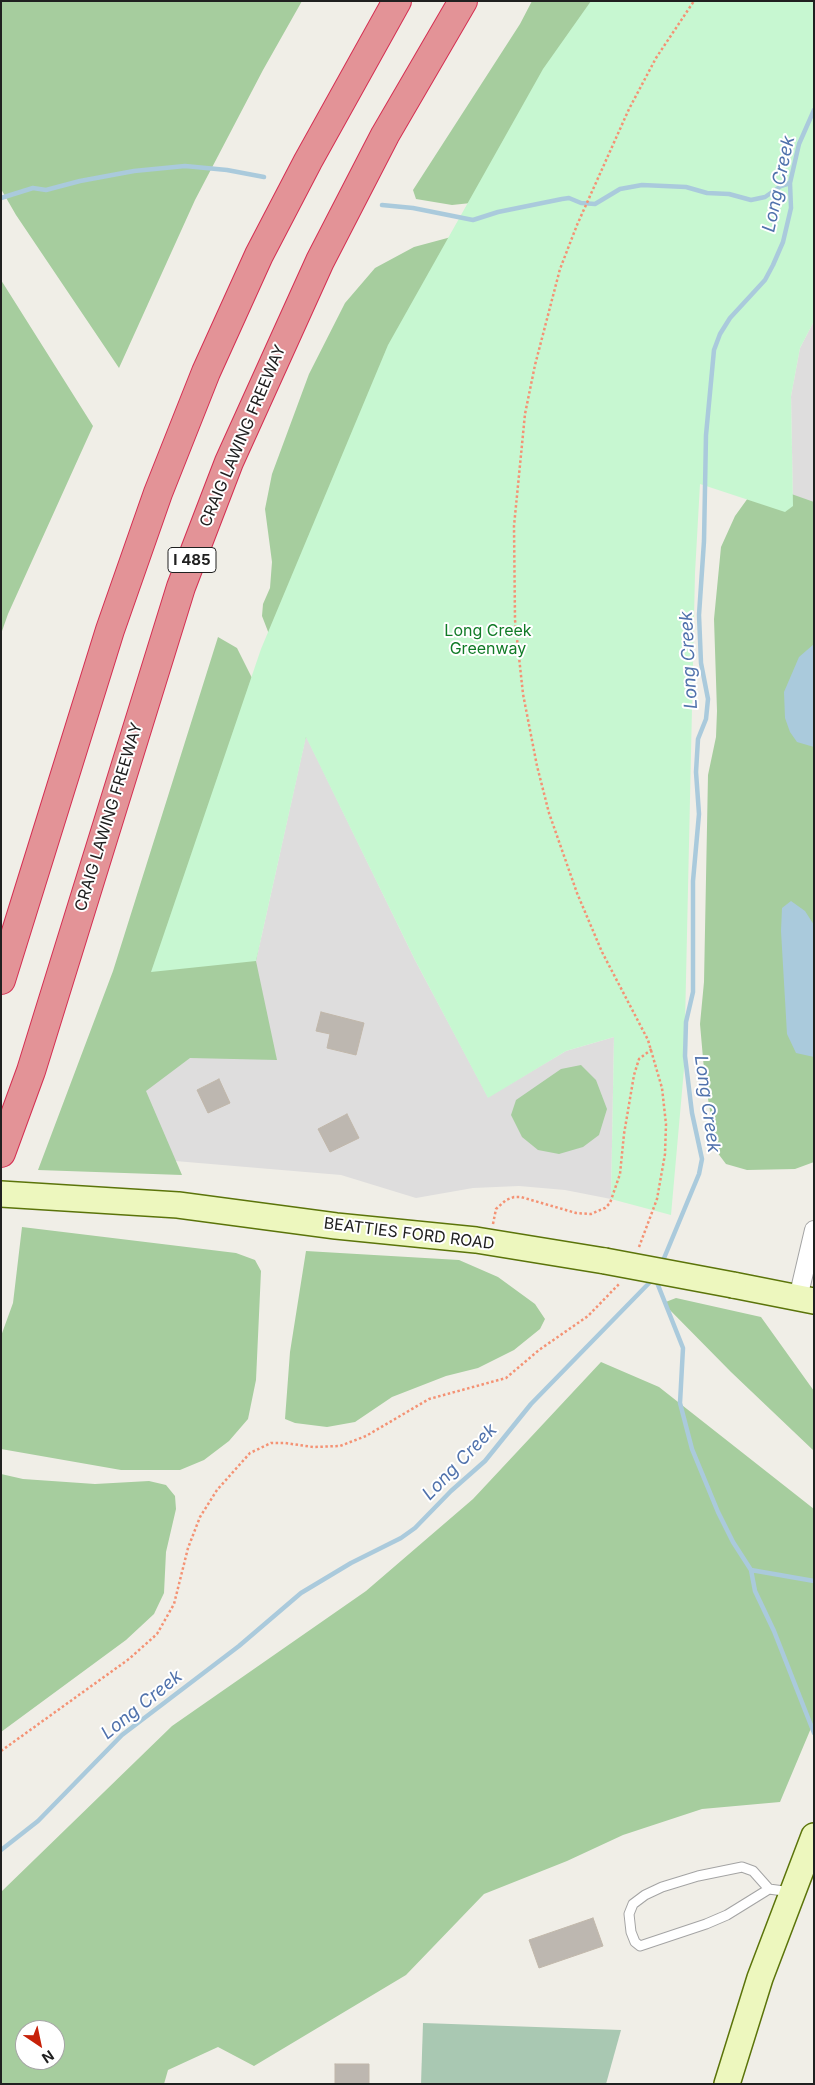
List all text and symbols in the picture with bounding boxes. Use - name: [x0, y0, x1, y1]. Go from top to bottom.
- water label: Long Creek: [758, 134, 800, 234]
- street label: CRAIG LAWING FREEWAY: [196, 342, 290, 530]
- road number: I 485: [168, 548, 216, 572]
- water label: Long Creek: [676, 611, 702, 709]
- park label: Long Creek Greenway: [444, 621, 532, 659]
- street label: CRAIG LAWING FREEWAY: [71, 720, 147, 914]
- water label: Long Creek: [689, 1054, 725, 1154]
- street label: BEATTIES FORD ROAD: [323, 1214, 495, 1254]
- water label: Long Creek: [418, 1419, 502, 1505]
- water label: Long Creek: [97, 1666, 187, 1744]
- north arrow: [15, 2020, 65, 2070]
- text: N: [39, 2047, 57, 2067]

